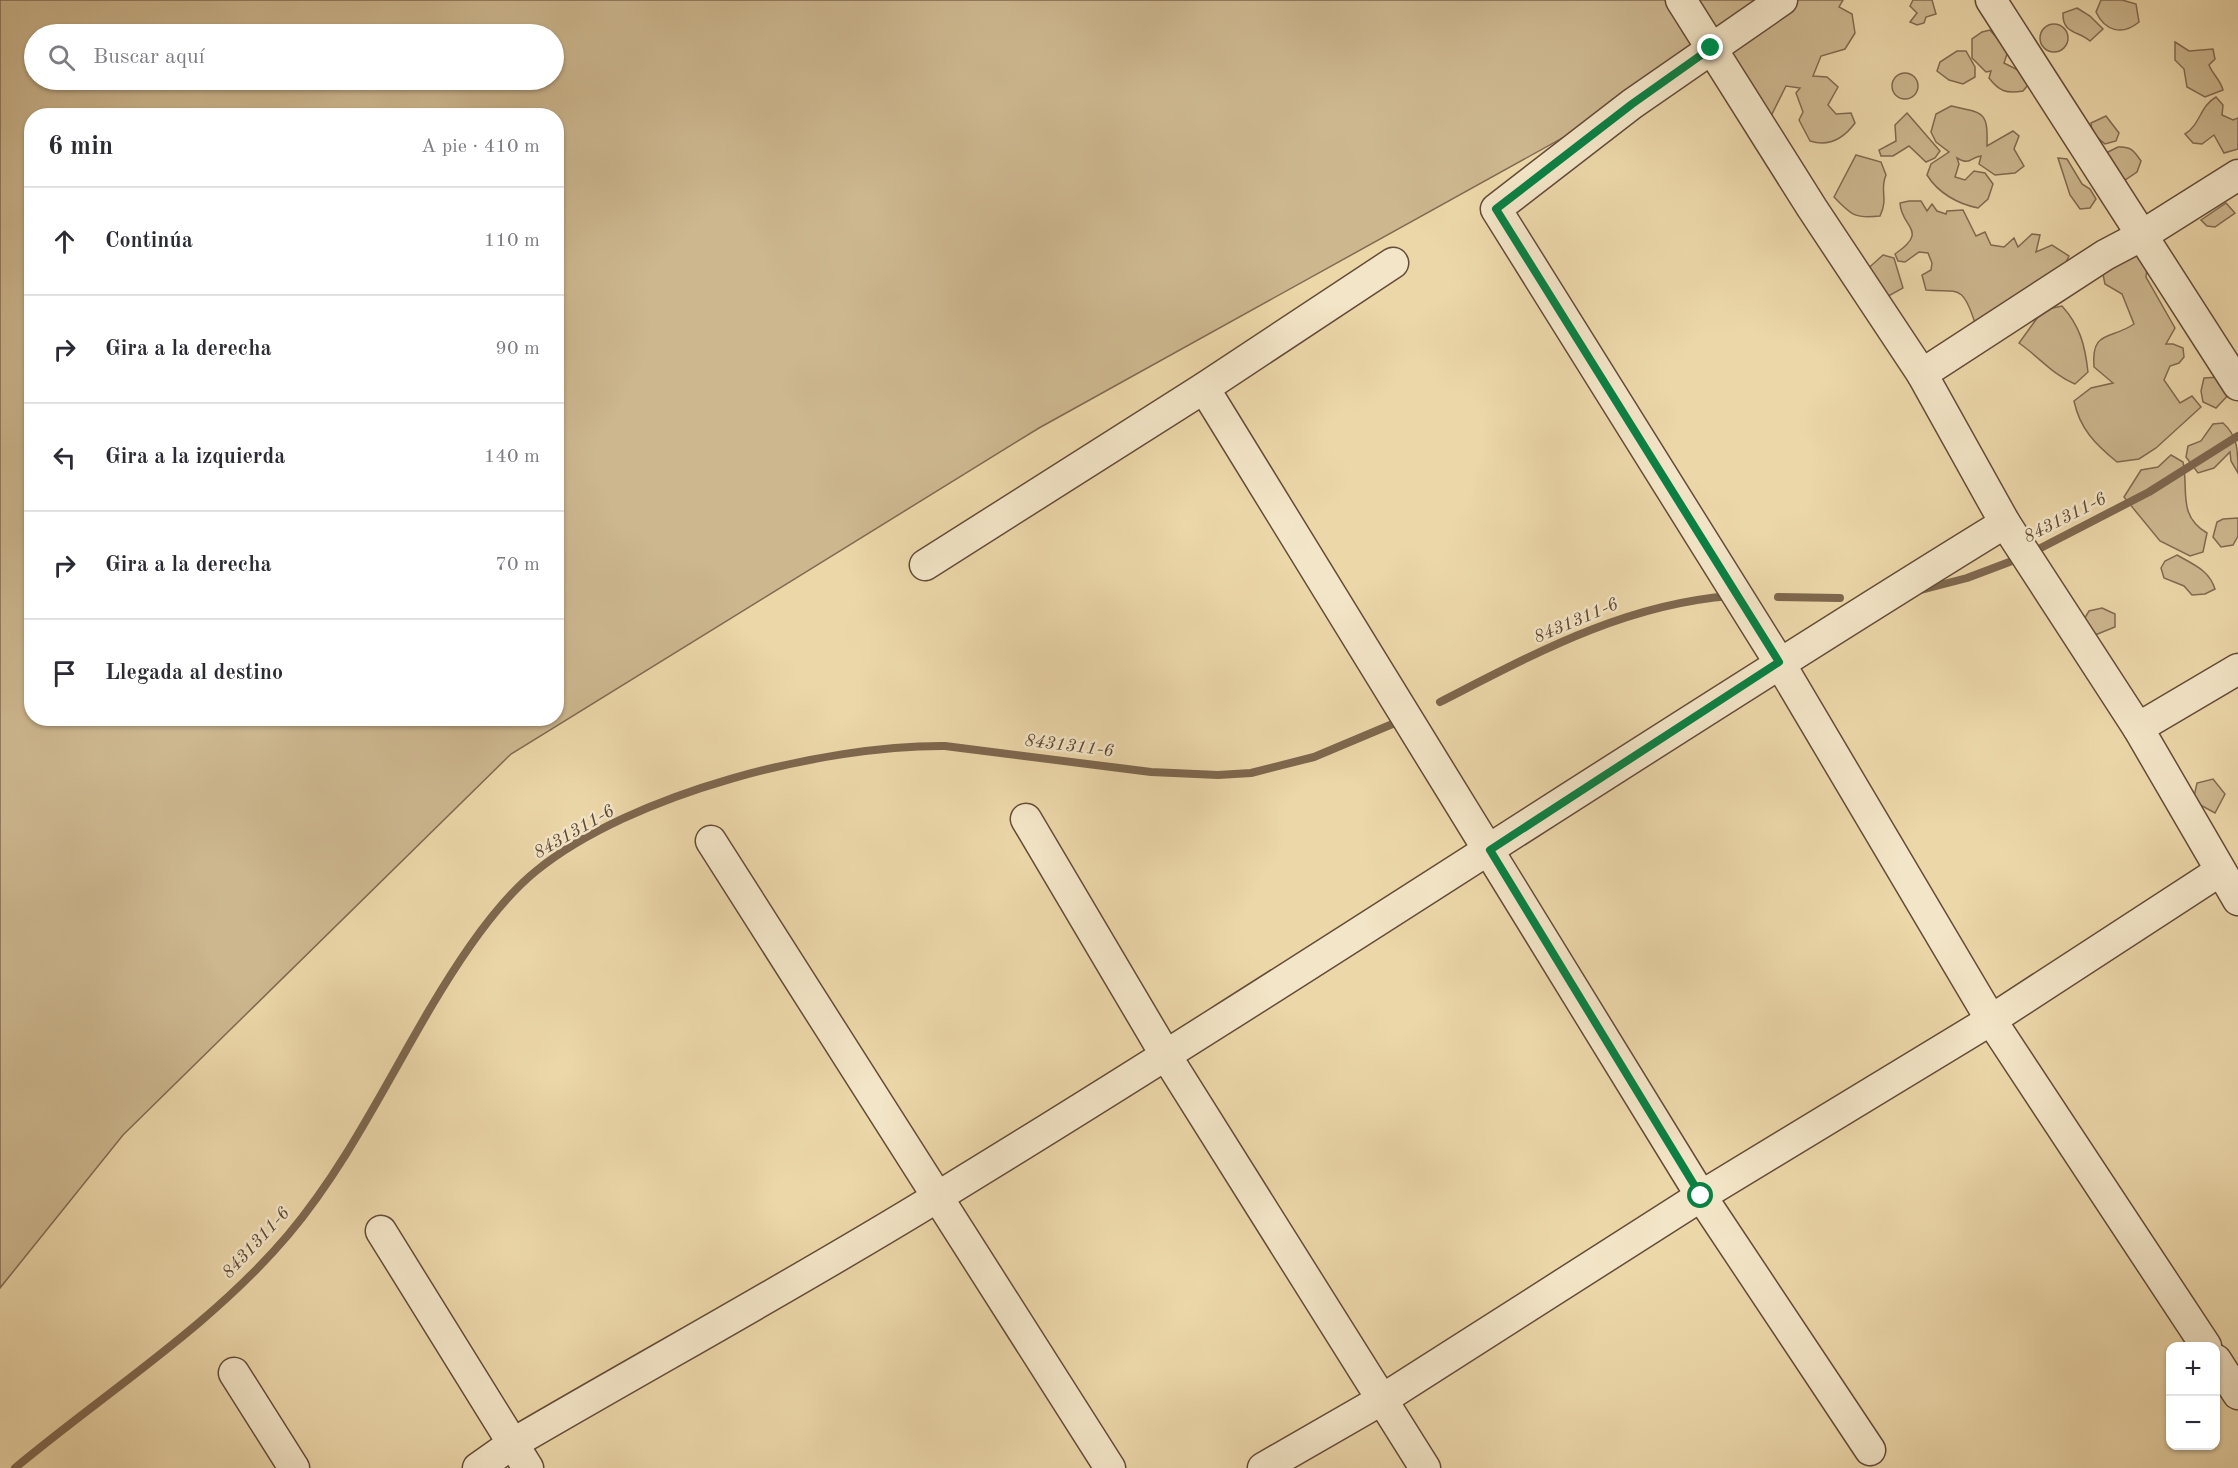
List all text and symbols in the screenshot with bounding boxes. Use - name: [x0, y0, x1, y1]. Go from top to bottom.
- search box: [24, 24, 564, 90]
- route end: [1697, 34, 1723, 60]
- icon: search: [45, 41, 78, 74]
- text: Buscar aquí: [93, 46, 205, 68]
- text: 6 min: [48, 134, 113, 160]
- text: A pie · 410 m: [421, 137, 540, 157]
- icon: ahead: [48, 225, 81, 258]
- text: Continúa: [105, 230, 193, 252]
- text: 110 m: [484, 231, 540, 251]
- icon: right: [48, 333, 81, 366]
- text: Gira a la derecha: [105, 338, 272, 360]
- text: 90 m: [495, 339, 540, 359]
- icon: left: [48, 441, 81, 474]
- text: Gira a la izquierda: [105, 446, 285, 468]
- text: 140 m: [484, 447, 540, 467]
- water label: 8431311-6: [2021, 490, 2109, 546]
- icon: right: [48, 549, 81, 582]
- text: Gira a la derecha: [105, 554, 272, 576]
- text: 70 m: [495, 555, 540, 575]
- water label: 8431311-6: [1531, 595, 1621, 647]
- icon: arrive: [48, 657, 81, 690]
- text: Llegada al destino: [105, 662, 283, 684]
- water label: 8431311-6: [1023, 732, 1115, 760]
- water label: 8431311-6: [530, 802, 618, 862]
- route start: [1687, 1182, 1713, 1208]
- water label: 8431311-6: [219, 1204, 293, 1282]
- map controls: [2166, 1342, 2220, 1450]
- button: +: [2166, 1342, 2220, 1396]
- button: −: [2166, 1396, 2220, 1450]

